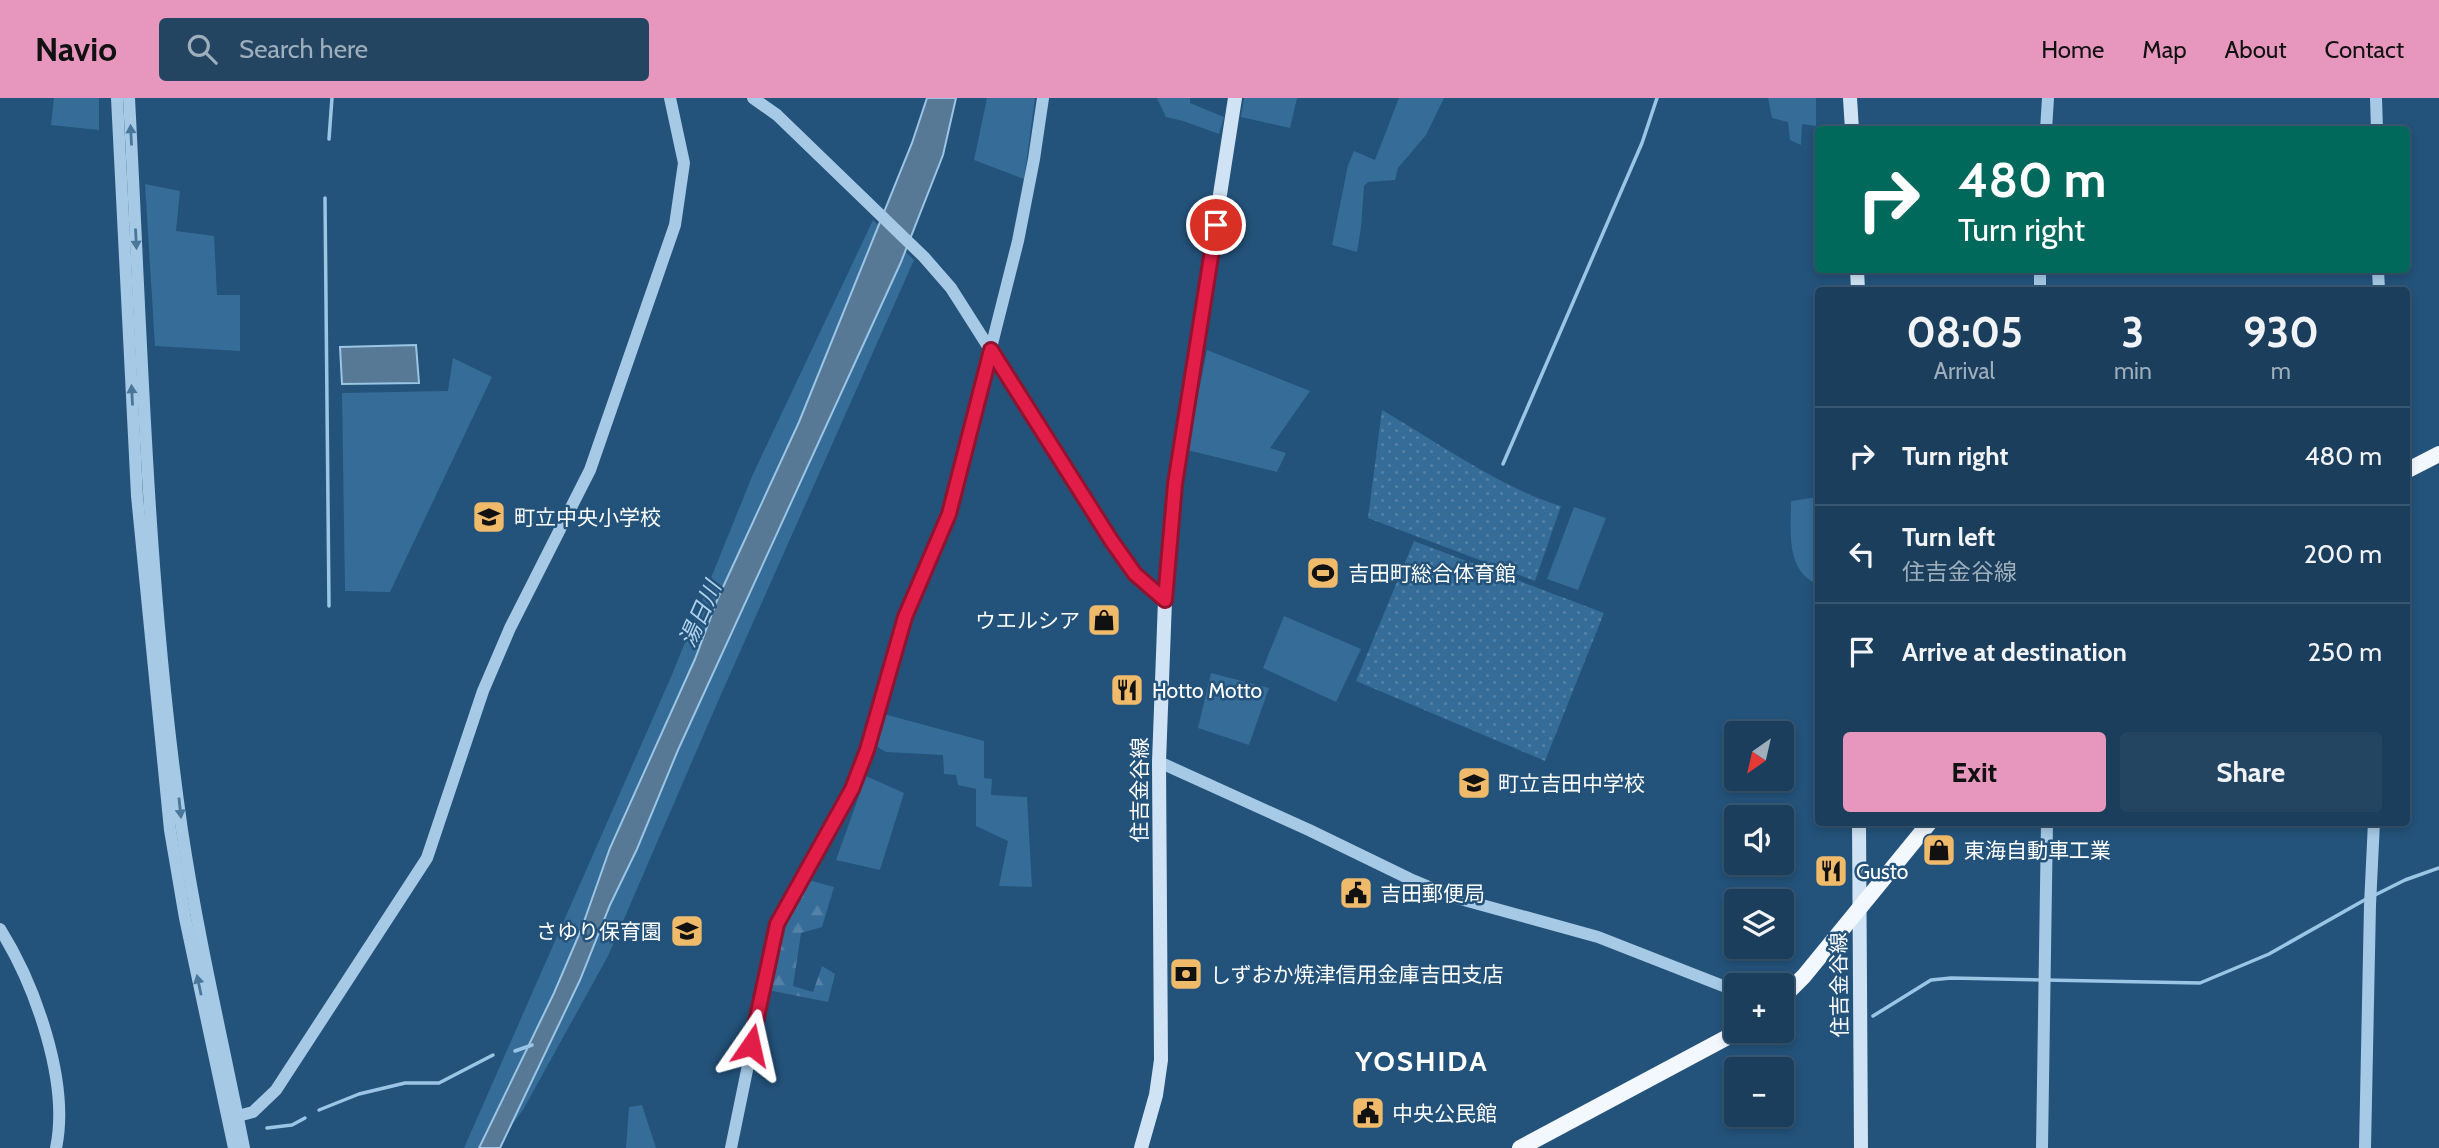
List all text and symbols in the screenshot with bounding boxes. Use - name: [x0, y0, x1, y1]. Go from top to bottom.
- search box: [159, 18, 649, 81]
- text: Navio: [35, 29, 117, 69]
- icon: search: [183, 30, 221, 68]
- text: Search here: [239, 33, 368, 65]
- text: Home: [2041, 35, 2104, 64]
- text: Map: [2142, 35, 2187, 64]
- text: About: [2225, 35, 2287, 64]
- text: Contact: [2325, 35, 2404, 64]
- one-way arrow: [126, 123, 137, 145]
- text: 480 m: [1958, 150, 2106, 209]
- icon: right: [1843, 154, 1934, 245]
- pin: [1186, 195, 1246, 255]
- icon: arrive: [1197, 206, 1235, 244]
- text: Turn right: [1958, 210, 2085, 249]
- one-way arrow: [131, 228, 142, 250]
- text: 08:05: [1906, 306, 2023, 358]
- text: 3: [2122, 306, 2144, 358]
- text: 930: [2243, 306, 2319, 358]
- text: Arrival: [1934, 357, 1995, 385]
- text: min: [2114, 357, 2152, 385]
- text: m: [2271, 357, 2291, 385]
- one-way arrow: [126, 384, 137, 406]
- icon: right: [1843, 437, 1881, 475]
- text: Turn right: [1902, 440, 2008, 472]
- text: 480 m: [2304, 440, 2382, 472]
- school or university icon: 町立中央小学校: [470, 498, 508, 536]
- place label: 町立中央小学校: [514, 505, 661, 530]
- text: Turn left: [1902, 521, 1995, 553]
- icon: left: [1843, 535, 1881, 573]
- text: 200 m: [2303, 538, 2382, 570]
- sports icon: 吉田町総合体育館: [1304, 554, 1342, 592]
- text: 住吉金谷線: [1902, 558, 2017, 586]
- place label: 吉田町総合体育館: [1348, 561, 1516, 586]
- water label: 湯日川: [673, 574, 728, 651]
- shop icon: ウエルシア: [1085, 601, 1123, 639]
- place label: ウエルシア: [975, 608, 1080, 633]
- icon: arrive: [1843, 633, 1881, 671]
- text: Arrive at destination: [1902, 636, 2127, 668]
- text: 250 m: [2308, 636, 2382, 668]
- restaurant icon: Hotto Motto: [1108, 671, 1146, 709]
- place label: Hotto Motto: [1152, 678, 1262, 703]
- north arrow: [1724, 721, 1794, 791]
- map controls: [1724, 721, 1794, 1127]
- button: Exit: [1843, 732, 2106, 812]
- button: Share: [2120, 732, 2382, 812]
- street label: 住吉金谷線: [1127, 738, 1152, 843]
- school or university icon: 町立吉田中学校: [1455, 764, 1493, 802]
- place label: 町立吉田中学校: [1498, 771, 1645, 796]
- one-way arrow: [175, 797, 186, 819]
- button: sound: [1724, 805, 1794, 875]
- shop icon: 東海自動車工業: [1920, 831, 1958, 869]
- place label: 東海自動車工業: [1964, 838, 2111, 863]
- restaurant icon: Gusto: [1812, 852, 1850, 890]
- place label: Gusto: [1856, 859, 1908, 884]
- public building icon: 吉田郵便局: [1337, 874, 1375, 912]
- place label: 吉田郵便局: [1380, 881, 1485, 906]
- button: layers: [1724, 889, 1794, 959]
- school or university icon: さゆり保育園: [668, 912, 706, 950]
- place label: さゆり保育園: [536, 919, 662, 944]
- street label: 住吉金谷線: [1826, 932, 1852, 1038]
- bank icon: しずおか焼津信用金庫吉田支店: [1167, 955, 1205, 993]
- place label: しずおか焼津信用金庫吉田支店: [1210, 962, 1504, 987]
- button: +: [1724, 973, 1794, 1043]
- one-way arrow: [194, 974, 205, 996]
- position arrow: [714, 1008, 788, 1082]
- district label: YOSHIDA: [1354, 1044, 1489, 1078]
- button: −: [1724, 1057, 1794, 1127]
- public building icon: 中央公民館: [1349, 1094, 1387, 1132]
- place label: 中央公民館: [1392, 1101, 1497, 1126]

